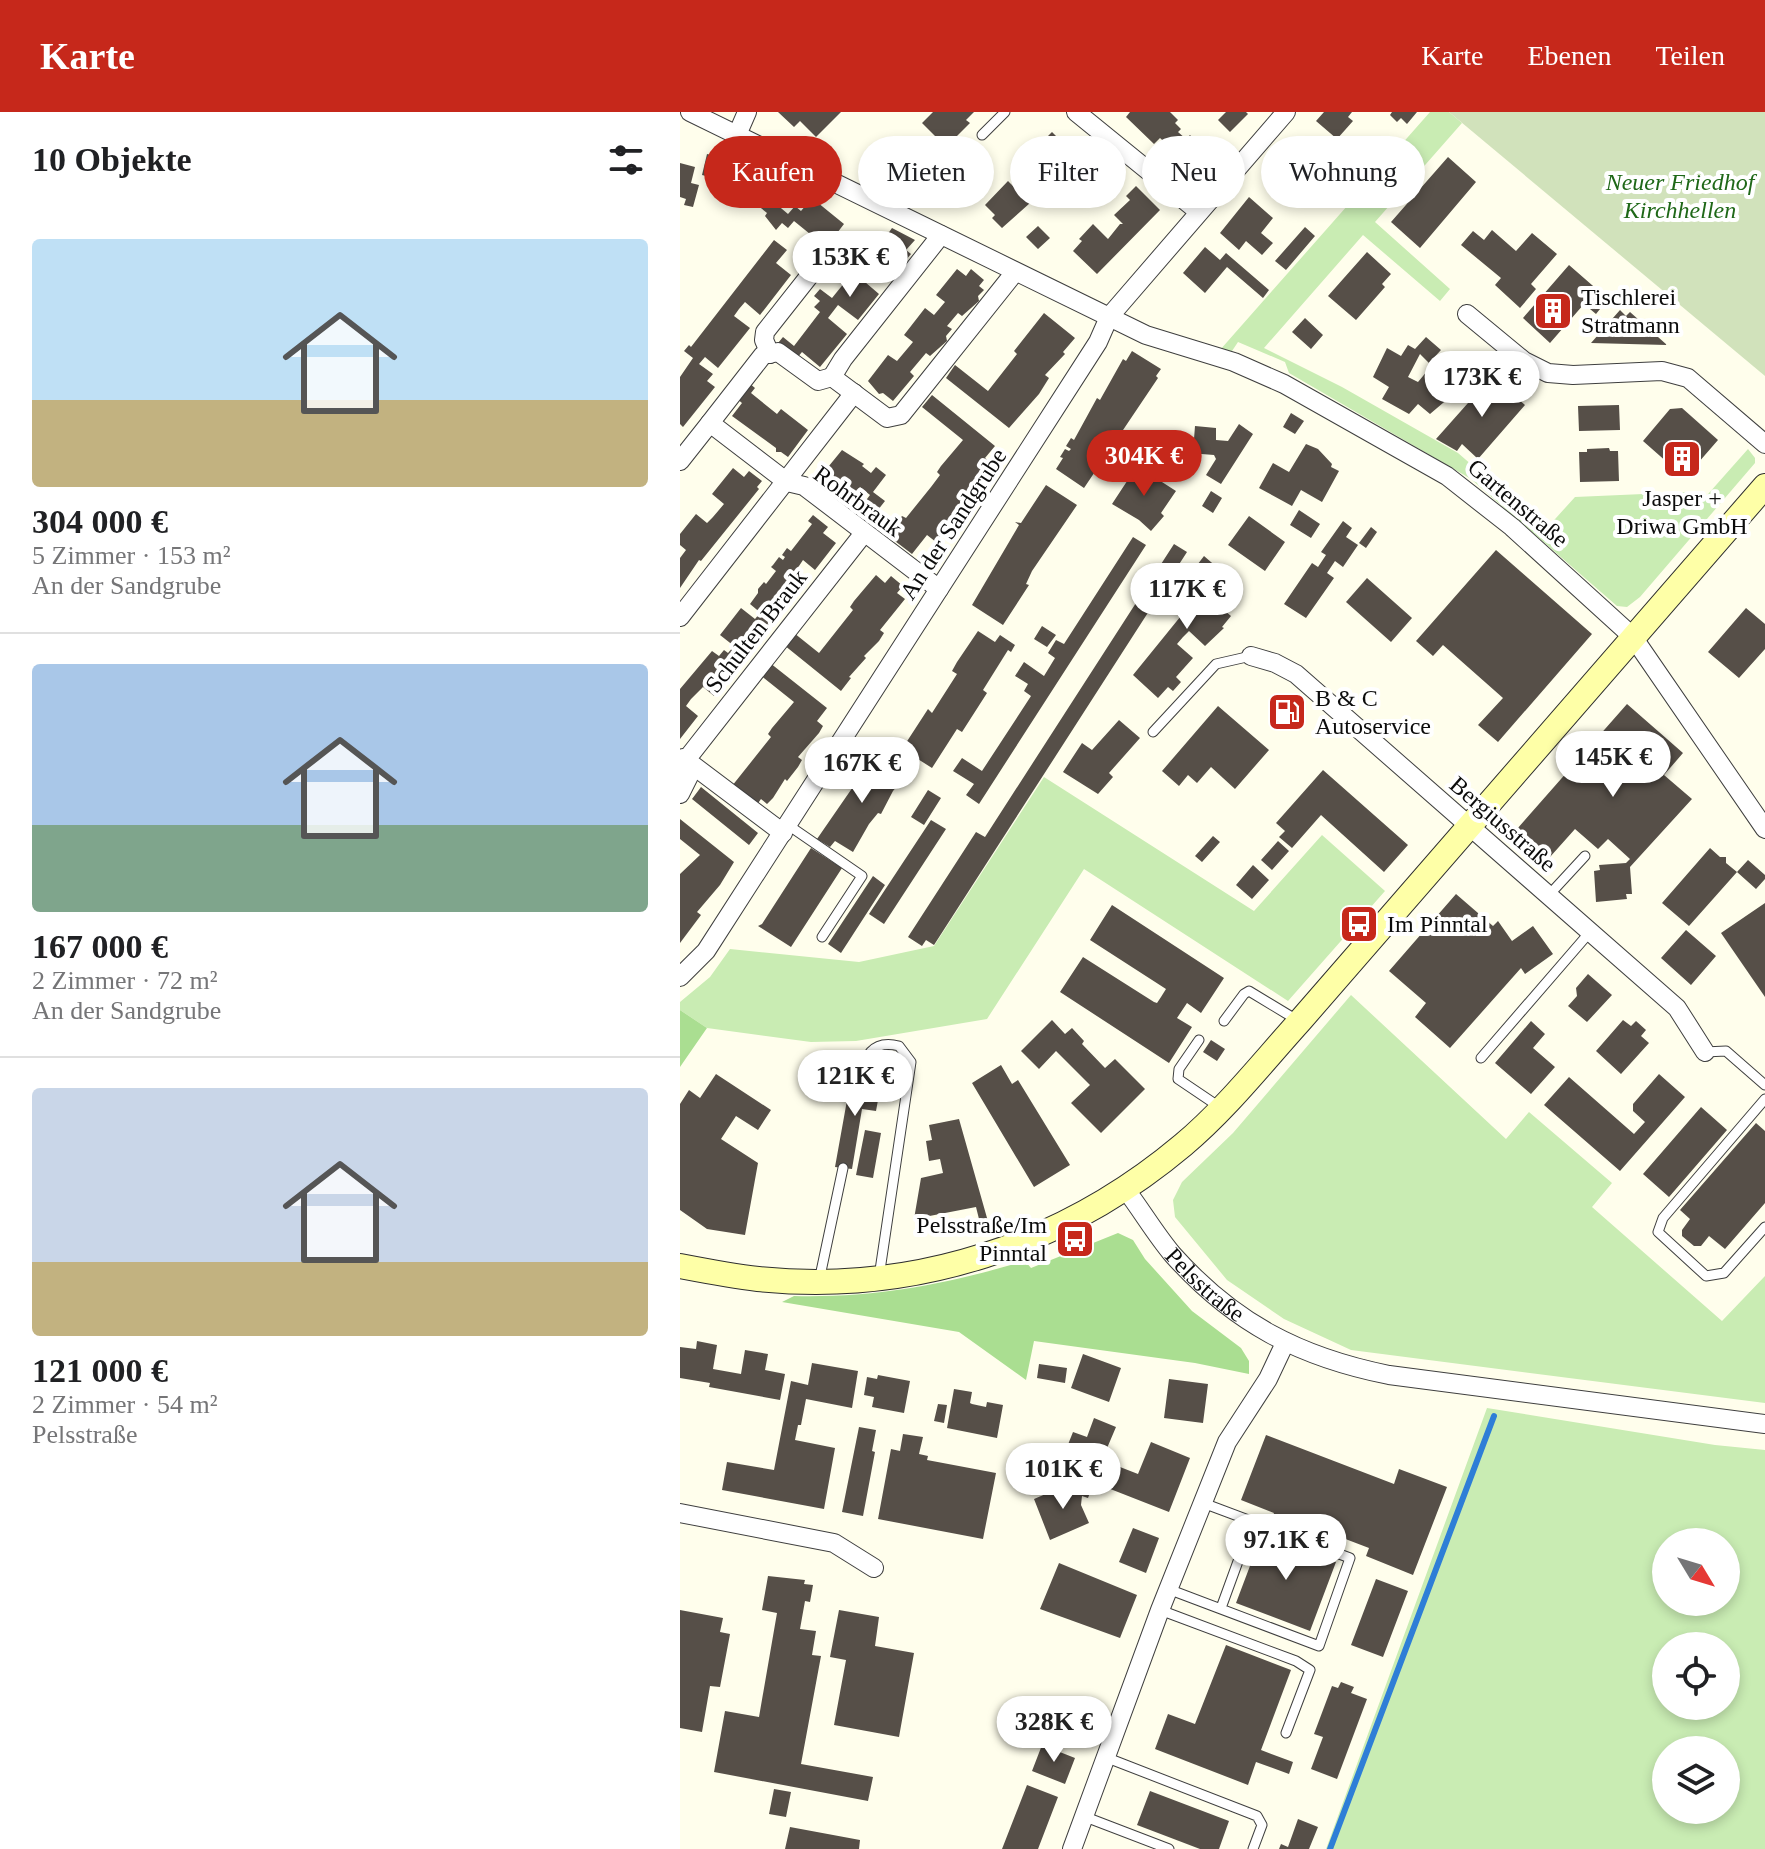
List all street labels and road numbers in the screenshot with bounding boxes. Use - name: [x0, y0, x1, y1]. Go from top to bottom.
- street label: An der Sandgrube: [895, 444, 1011, 604]
- street label: Gartenstraße: [1463, 454, 1573, 552]
- street label: Rohrbrauk: [809, 460, 907, 542]
- street label: Schulten Brauk: [700, 564, 812, 698]
- street label: Bergiusstraße: [1445, 771, 1561, 877]
- street label: Pelsstraße: [1160, 1243, 1249, 1327]

